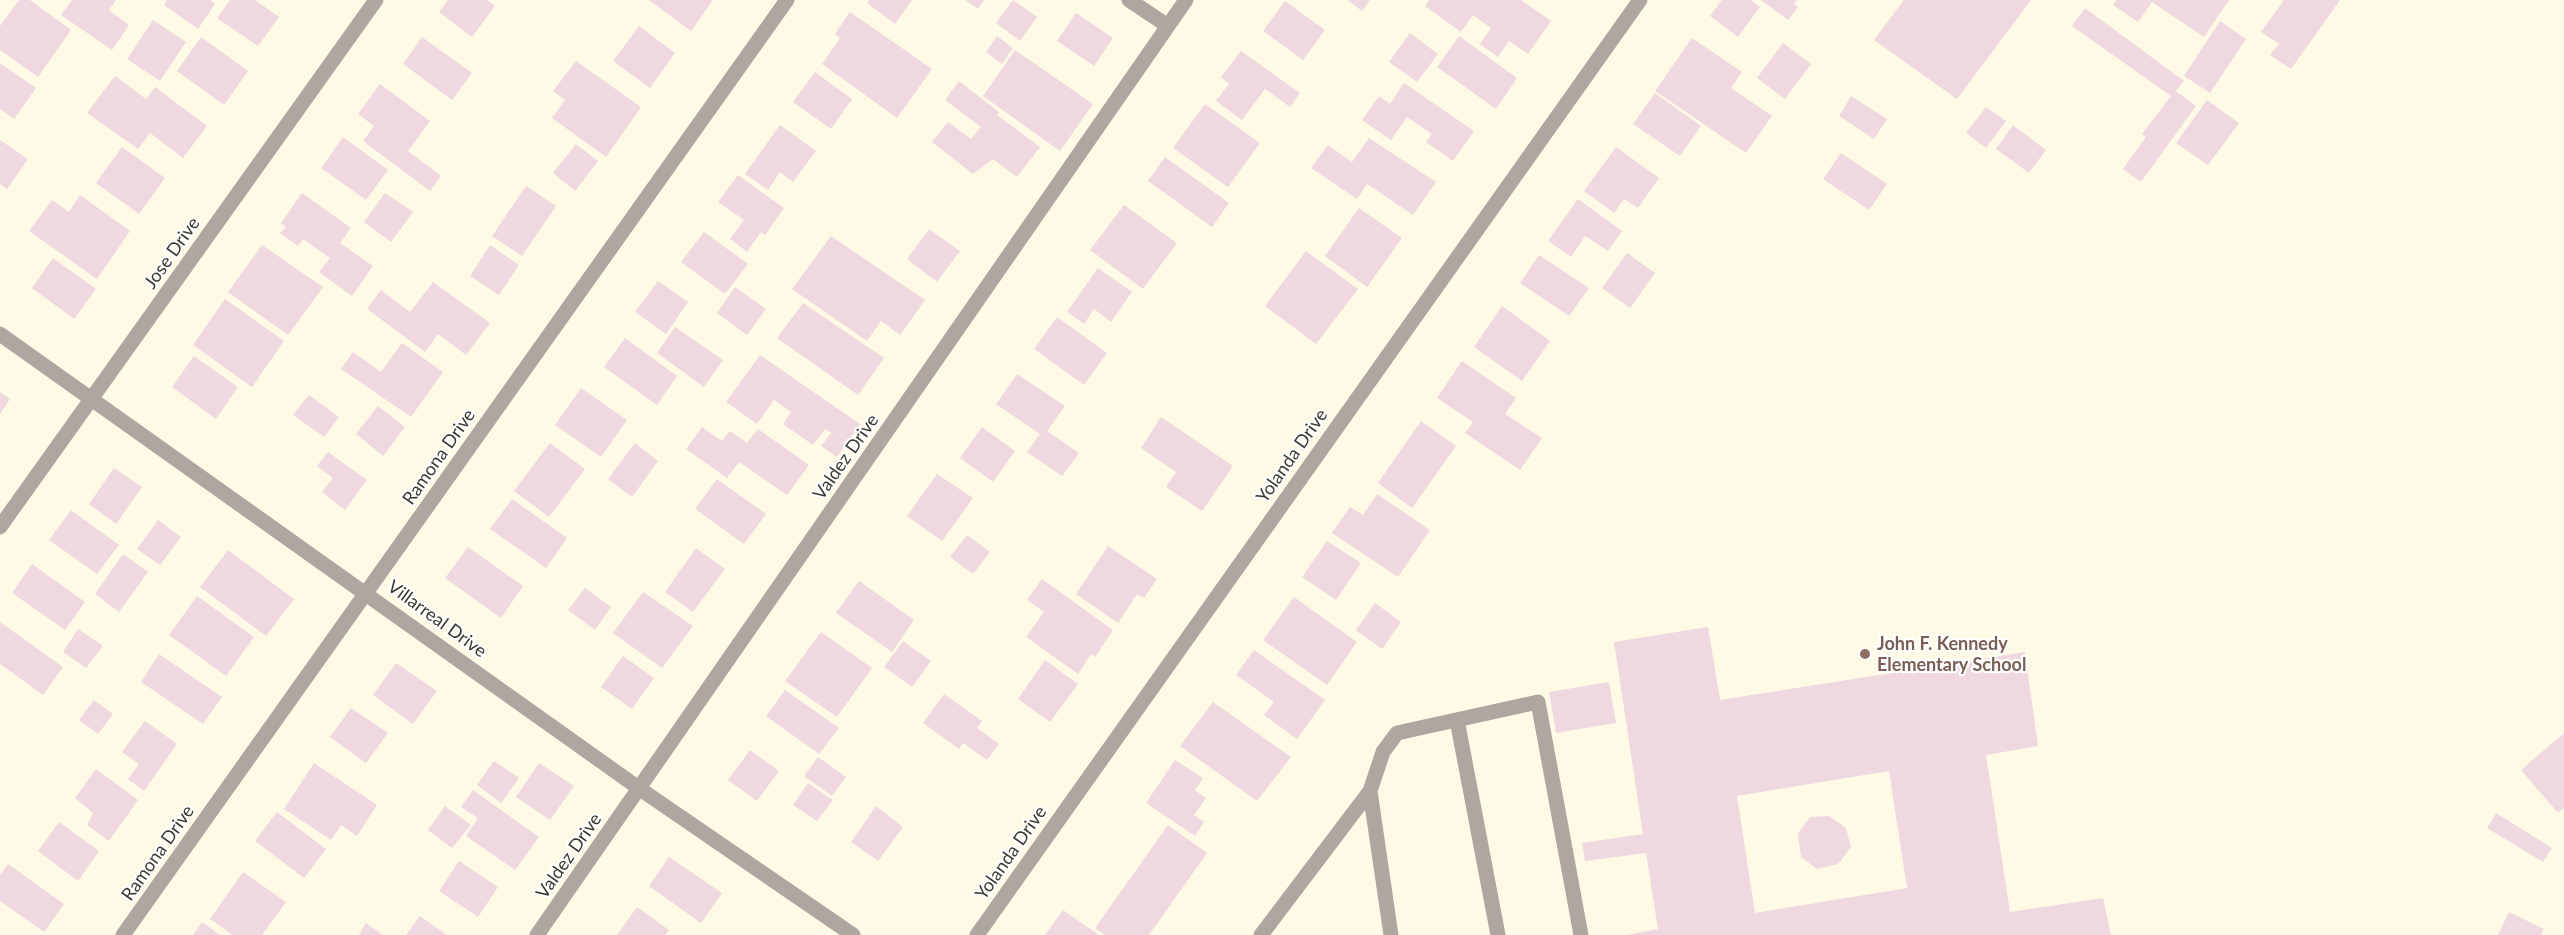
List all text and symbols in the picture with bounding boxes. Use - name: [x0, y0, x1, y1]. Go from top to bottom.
- street label: Jose Drive: [140, 213, 204, 293]
- street label: Ramona Drive: [398, 405, 480, 509]
- street label: Yolanda Drive: [1252, 405, 1332, 507]
- street label: Valdez Drive: [809, 410, 883, 504]
- street label: Villarreal Drive: [383, 576, 491, 662]
- place label: John F. Kennedy Elementary School: [1877, 633, 2026, 676]
- marker: John F. Kennedy Elementary School: [1858, 647, 1872, 661]
- street label: Ramona Drive: [117, 801, 199, 905]
- street label: Yolanda Drive: [971, 802, 1051, 904]
- street label: Valdez Drive: [532, 809, 606, 903]

